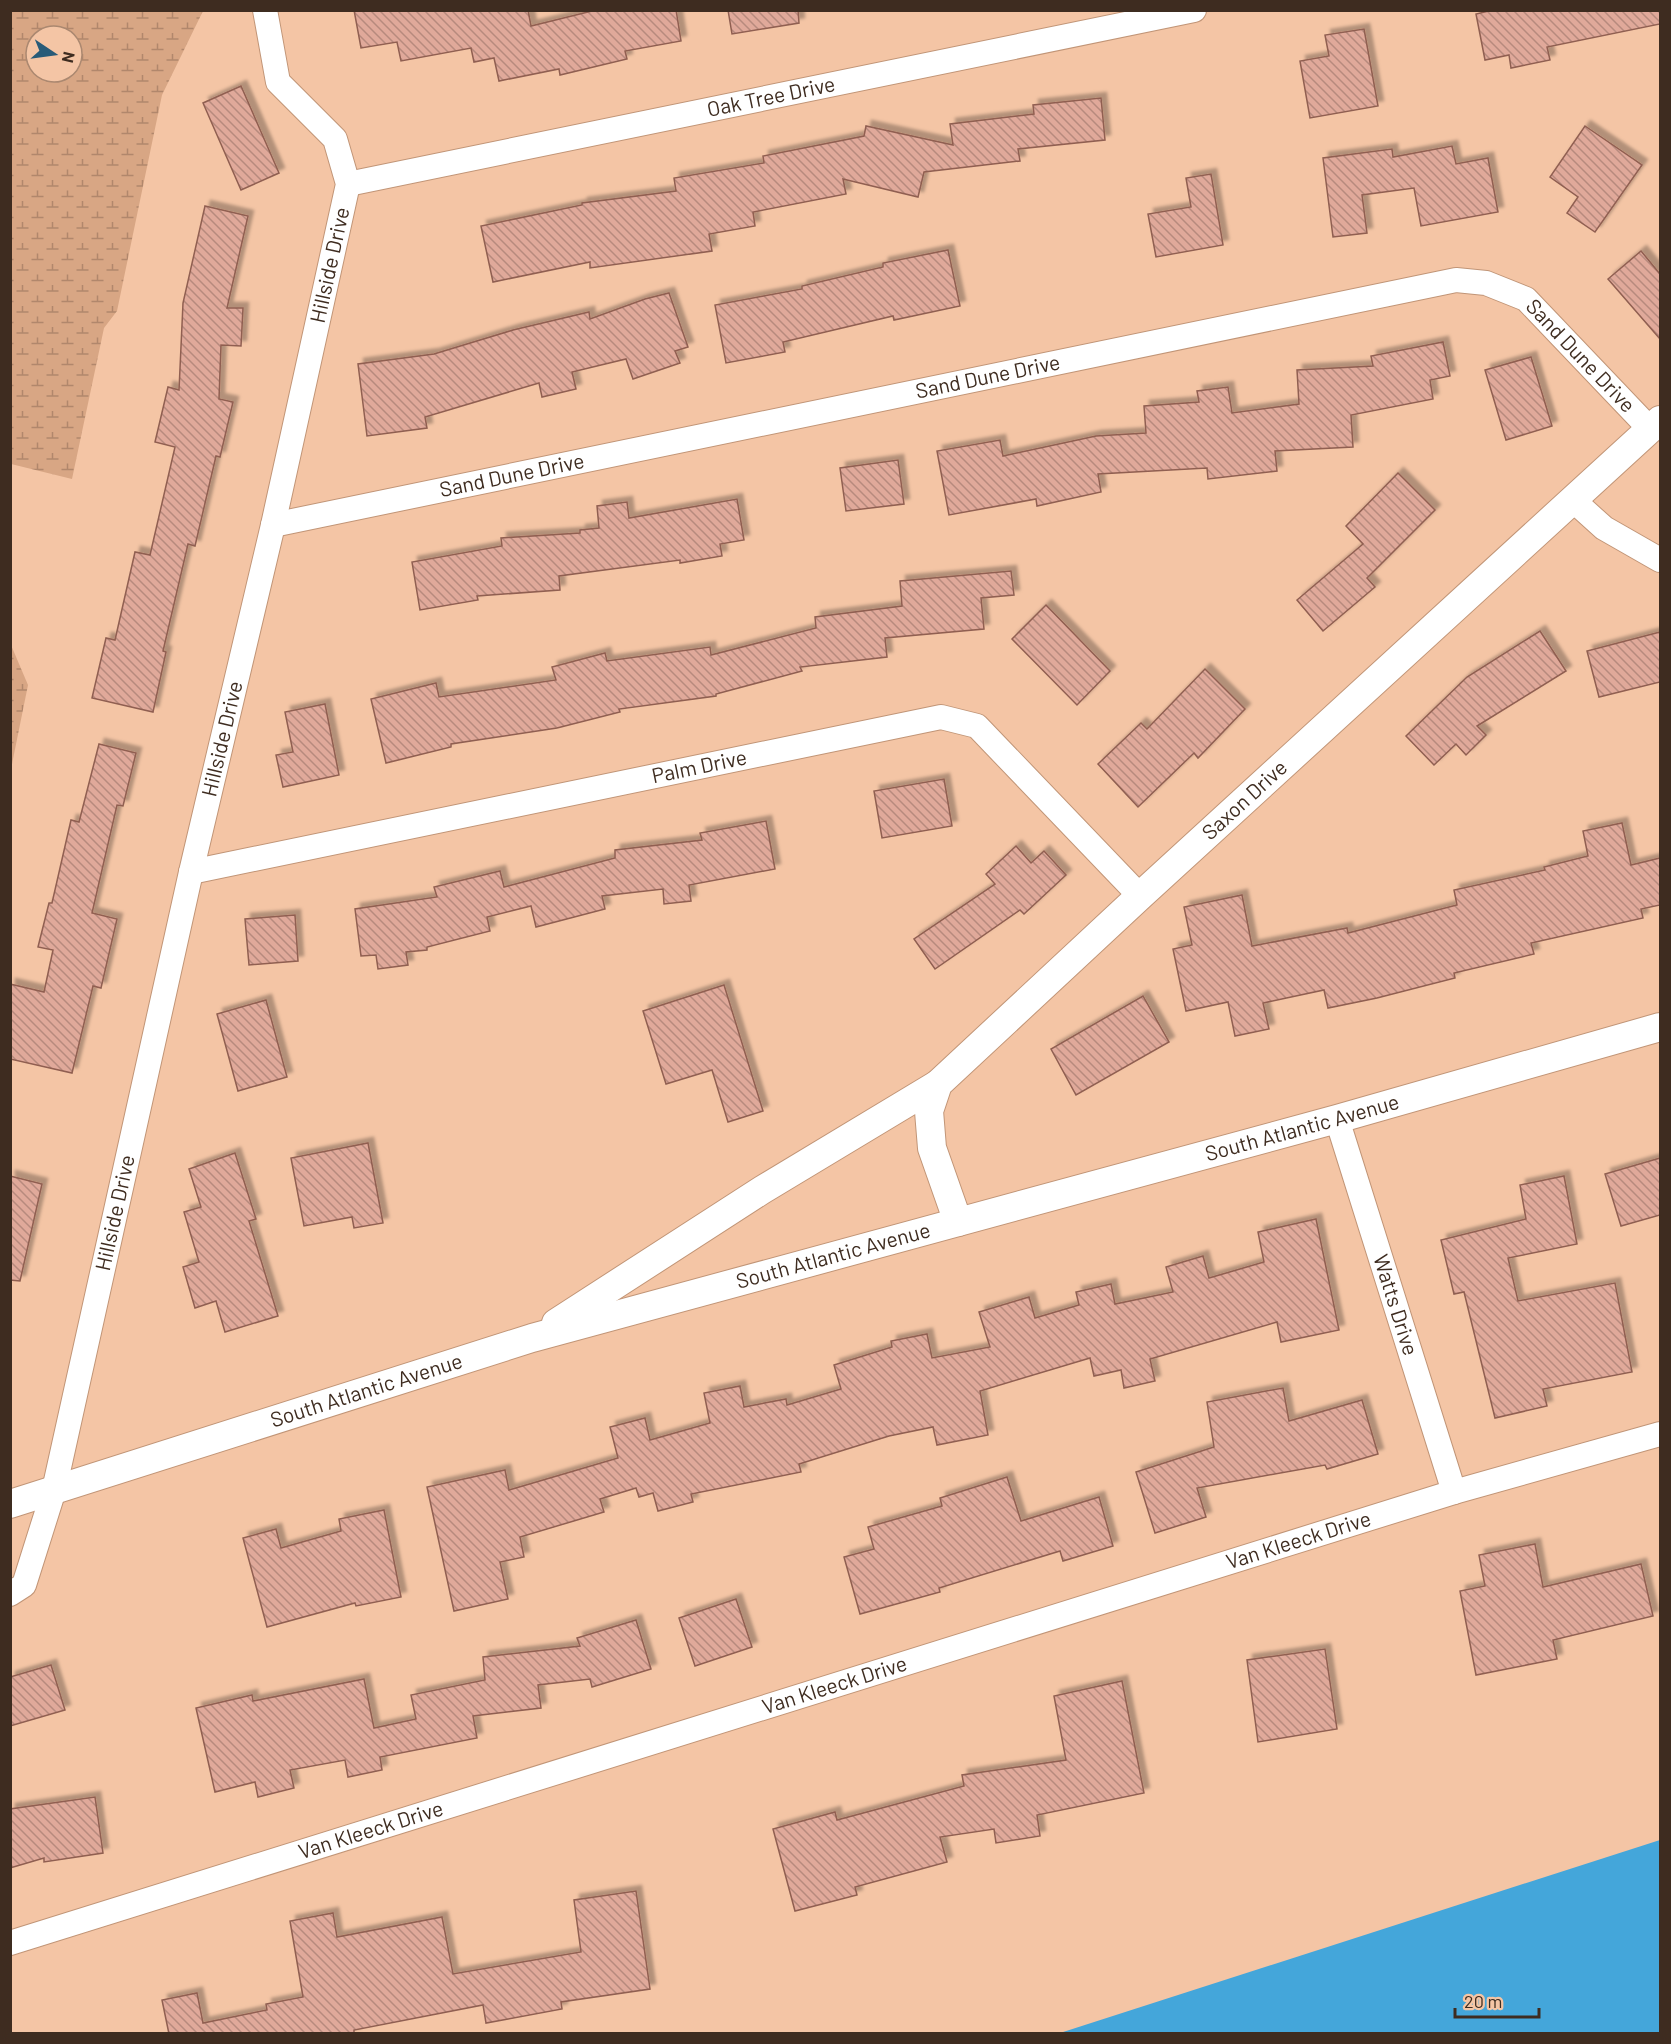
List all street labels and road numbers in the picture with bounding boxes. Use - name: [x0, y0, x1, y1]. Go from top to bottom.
- street label: Oak Tree Drive: [705, 70, 837, 121]
- street label: Hillside Drive: [304, 204, 354, 325]
- street label: Sand Dune Drive: [1522, 293, 1641, 417]
- street label: Sand Dune Drive: [913, 348, 1062, 403]
- street label: Sand Dune Drive: [437, 447, 586, 501]
- street label: Hillside Drive: [195, 678, 247, 799]
- street label: Palm Drive: [649, 743, 749, 787]
- street label: Saxon Drive: [1196, 754, 1291, 844]
- street label: South Atlantic Avenue: [1202, 1088, 1402, 1165]
- street label: Hillside Drive: [89, 1152, 139, 1273]
- street label: South Atlantic Avenue: [733, 1216, 933, 1293]
- street label: Watts Drive: [1369, 1251, 1424, 1358]
- street label: South Atlantic Avenue: [267, 1347, 465, 1431]
- street label: Van Kleeck Drive: [1223, 1505, 1374, 1573]
- street label: Van Kleeck Drive: [759, 1650, 910, 1718]
- street label: Van Kleeck Drive: [295, 1795, 446, 1863]

